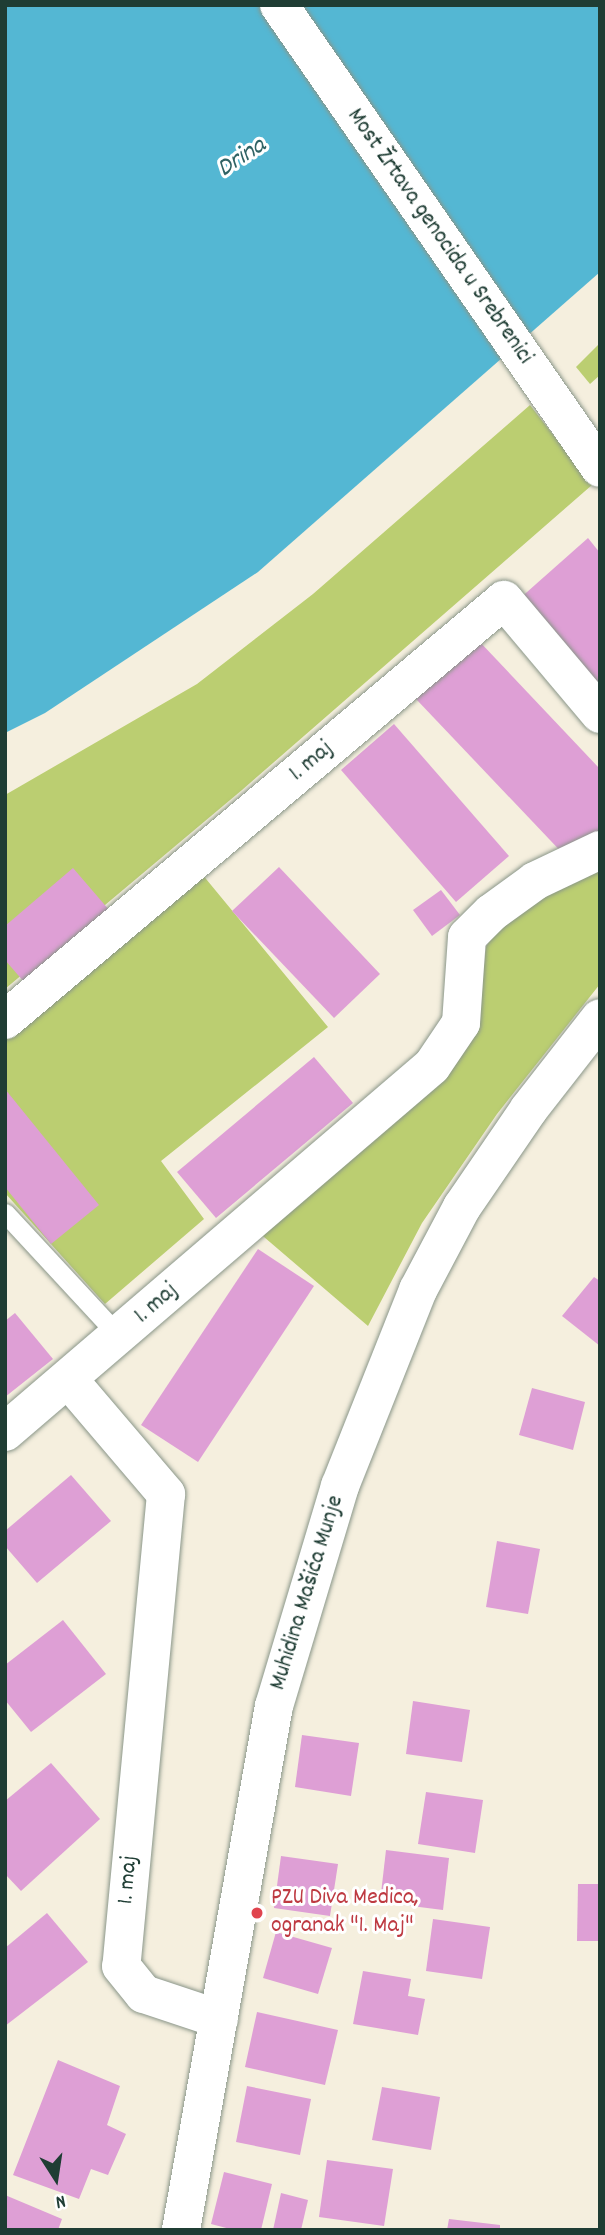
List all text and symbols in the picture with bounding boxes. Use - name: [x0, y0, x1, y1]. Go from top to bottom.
- street label: Most Žrtava genocida u Srebrenici: [339, 103, 539, 371]
- water label: Drina: [212, 131, 272, 185]
- street label: 1. maj: [284, 735, 340, 789]
- street label: 1. maj: [129, 1277, 185, 1331]
- street label: Muhidina Mašića Munje: [265, 1492, 351, 1694]
- street label: 1. maj: [113, 1854, 145, 1906]
- place label: PZU Diva Medica, ogranak "1. Maj": [271, 1885, 419, 1941]
- marker: PZU Diva Medica, ogranak "1. Maj": [249, 1905, 265, 1921]
- north arrow: [21, 2144, 91, 2214]
- text: N: [53, 2186, 68, 2214]

